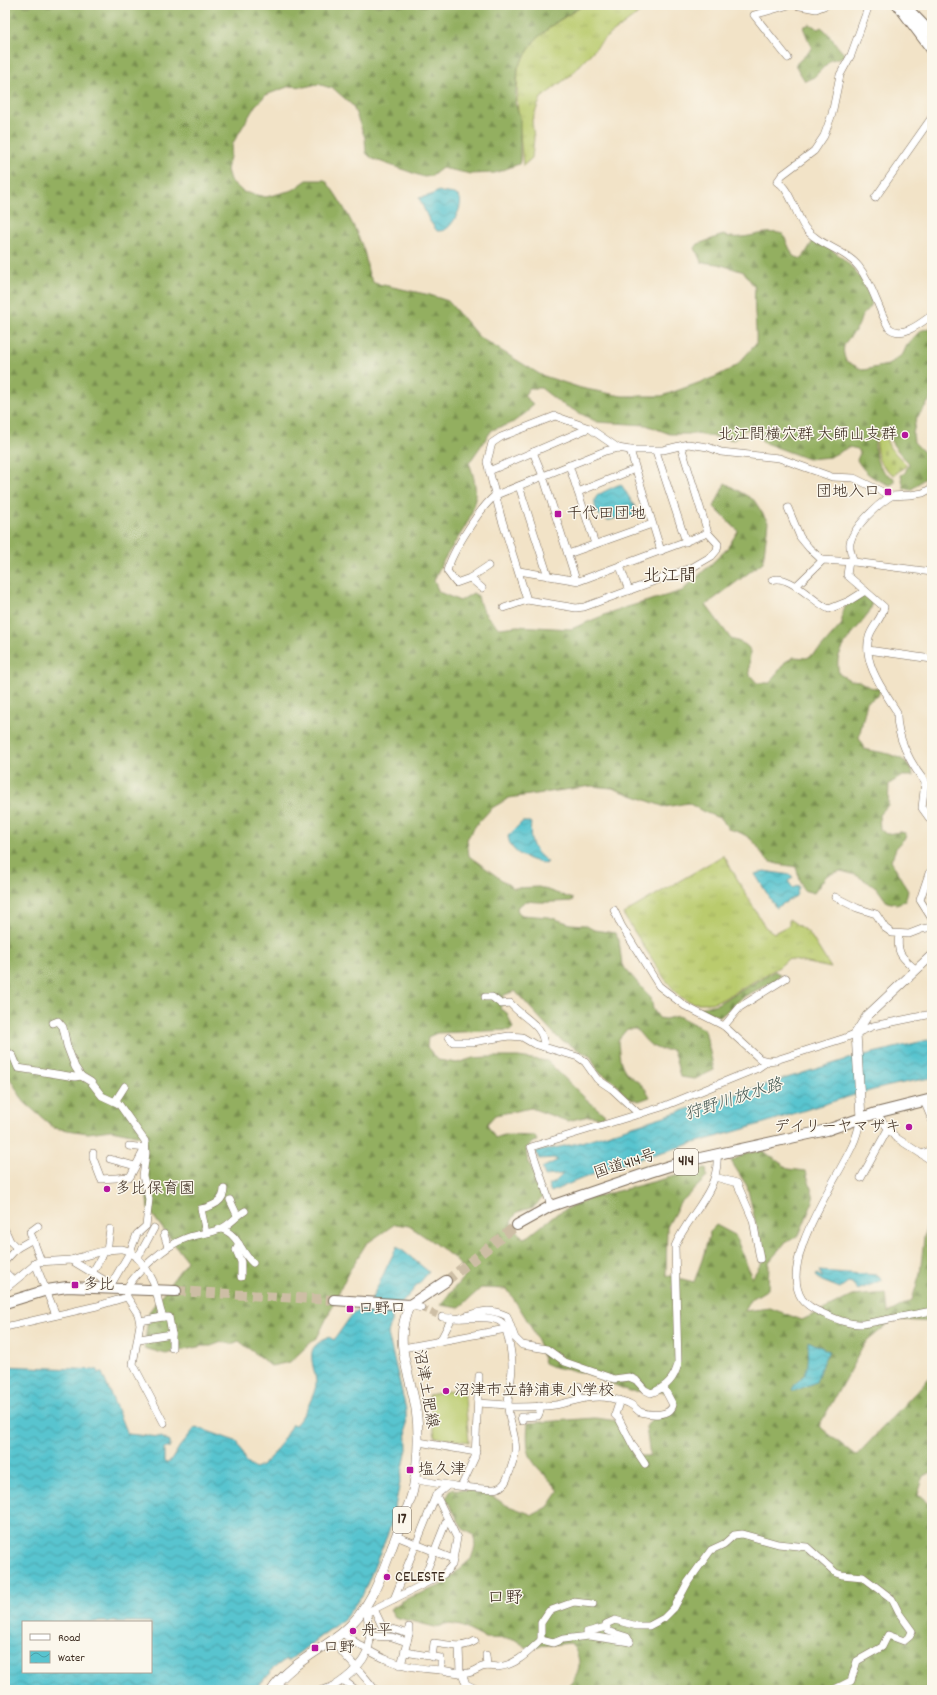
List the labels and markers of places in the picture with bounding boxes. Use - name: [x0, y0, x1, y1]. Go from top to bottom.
- place label: 北江間横穴群 大師山支群: [717, 424, 897, 447]
- marker: 北江間横穴群 大師山支群: [900, 430, 910, 440]
- place label: 団地入口: [816, 481, 880, 504]
- marker: 団地入口: [883, 487, 893, 497]
- place label: 千代田団地: [566, 503, 646, 526]
- marker: 千代田団地: [553, 509, 563, 519]
- place label: デイリーヤマザキ: [774, 1116, 901, 1139]
- marker: デイリーヤマザキ: [904, 1122, 914, 1132]
- place label: 多比保育園: [115, 1178, 195, 1201]
- marker: 多比保育園: [102, 1184, 112, 1194]
- place label: 多比: [83, 1274, 115, 1297]
- marker: 多比: [70, 1280, 80, 1290]
- place label: 口野口: [358, 1298, 406, 1321]
- marker: 口野口: [345, 1304, 355, 1314]
- place label: 沼津市立静浦東小学校: [454, 1380, 614, 1403]
- marker: 沼津市立静浦東小学校: [441, 1386, 451, 1396]
- place label: 塩久津: [418, 1459, 466, 1482]
- marker: 塩久津: [405, 1465, 415, 1475]
- place label: CELESTE: [395, 1566, 445, 1589]
- marker: CELESTE: [382, 1572, 392, 1582]
- place label: 舟平: [361, 1620, 393, 1643]
- marker: 舟平: [348, 1626, 358, 1636]
- place label: 口野: [323, 1637, 355, 1660]
- marker: 口野: [310, 1643, 320, 1653]

